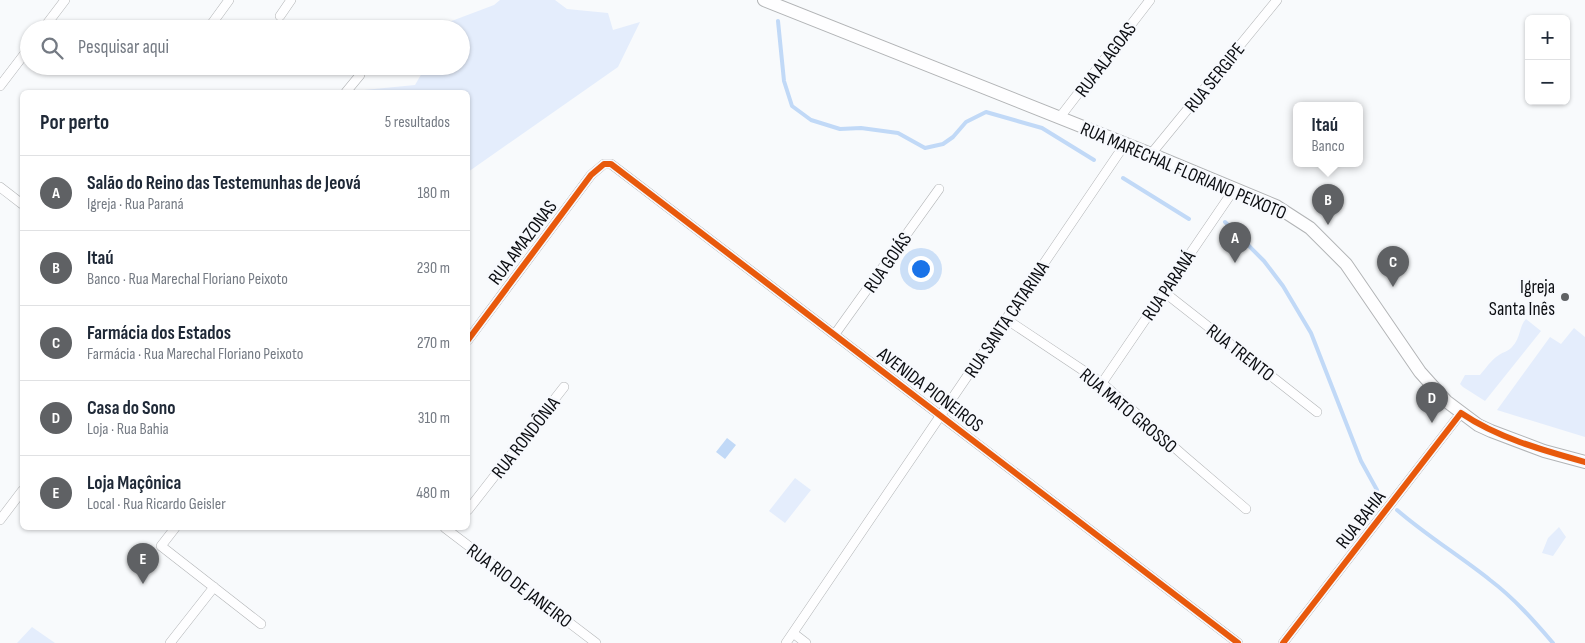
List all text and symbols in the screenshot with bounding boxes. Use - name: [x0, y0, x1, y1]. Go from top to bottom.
- map controls: [1525, 15, 1570, 105]
- button: +: [1525, 15, 1570, 60]
- street label: RUA ALAGOAS: [1071, 18, 1142, 102]
- search box: [20, 20, 470, 75]
- icon: search: [38, 34, 66, 62]
- text: Pesquisar aqui: [78, 36, 169, 59]
- street label: RUA SERGIPE: [1180, 38, 1250, 117]
- button: −: [1525, 60, 1570, 105]
- popup: [1293, 102, 1363, 167]
- text: Por perto: [40, 110, 109, 135]
- text: 5 resultados: [385, 113, 450, 132]
- text: Itaú: [1311, 114, 1338, 137]
- street label: RUA MARECHAL FLORIANO PEIXOTO: [1077, 118, 1290, 225]
- text: Banco: [1311, 137, 1345, 156]
- text: Salão do Reino das Testemunhas de Jeová: [87, 172, 361, 195]
- text: A: [52, 184, 60, 203]
- text: 180 m: [417, 184, 450, 203]
- pin: B: [1312, 184, 1344, 225]
- text: Igreja · Rua Paraná: [87, 195, 184, 214]
- street label: RUA AMAZONAS: [484, 196, 562, 290]
- pin: A: [1219, 222, 1251, 263]
- street label: RUA GOIÁS: [859, 228, 917, 297]
- street label: RUA PARANÁ: [1138, 246, 1201, 325]
- pin: C: [1377, 246, 1409, 287]
- text: Itaú: [87, 247, 114, 270]
- your location: [908, 256, 934, 282]
- street label: RUA SANTA CATARINA: [960, 257, 1055, 382]
- text: B: [52, 259, 60, 278]
- text: 230 m: [417, 259, 450, 278]
- text: Banco · Rua Marechal Floriano Peixoto: [87, 270, 288, 289]
- place label: Igreja Santa Inês: [1489, 276, 1555, 321]
- marker: Igreja Santa Inês: [1559, 291, 1571, 303]
- street label: RUA TRENTO: [1202, 320, 1279, 387]
- text: Farmácia dos Estados: [87, 322, 231, 345]
- text: C: [52, 334, 60, 353]
- text: 270 m: [417, 334, 450, 353]
- street label: AVENIDA PIONEIROS: [872, 342, 987, 437]
- text: Farmácia · Rua Marechal Floriano Peixoto: [87, 345, 303, 364]
- street label: RUA MATO GROSSO: [1075, 364, 1181, 459]
- pin: D: [1416, 382, 1448, 423]
- street label: RUA RONDÔNIA: [487, 392, 566, 483]
- text: Casa do Sono: [87, 397, 176, 420]
- text: D: [52, 409, 60, 428]
- text: 310 m: [418, 409, 450, 428]
- text: Loja · Rua Bahia: [87, 420, 169, 439]
- text: Loja Maçônica: [87, 472, 181, 495]
- text: E: [53, 484, 59, 503]
- text: 480 m: [416, 484, 450, 503]
- street label: RUA BAHIA: [1331, 486, 1391, 554]
- text: Local · Rua Ricardo Geisler: [87, 495, 226, 514]
- street label: RUA RIO DE JANEIRO: [462, 539, 576, 633]
- pin: E: [127, 543, 159, 584]

